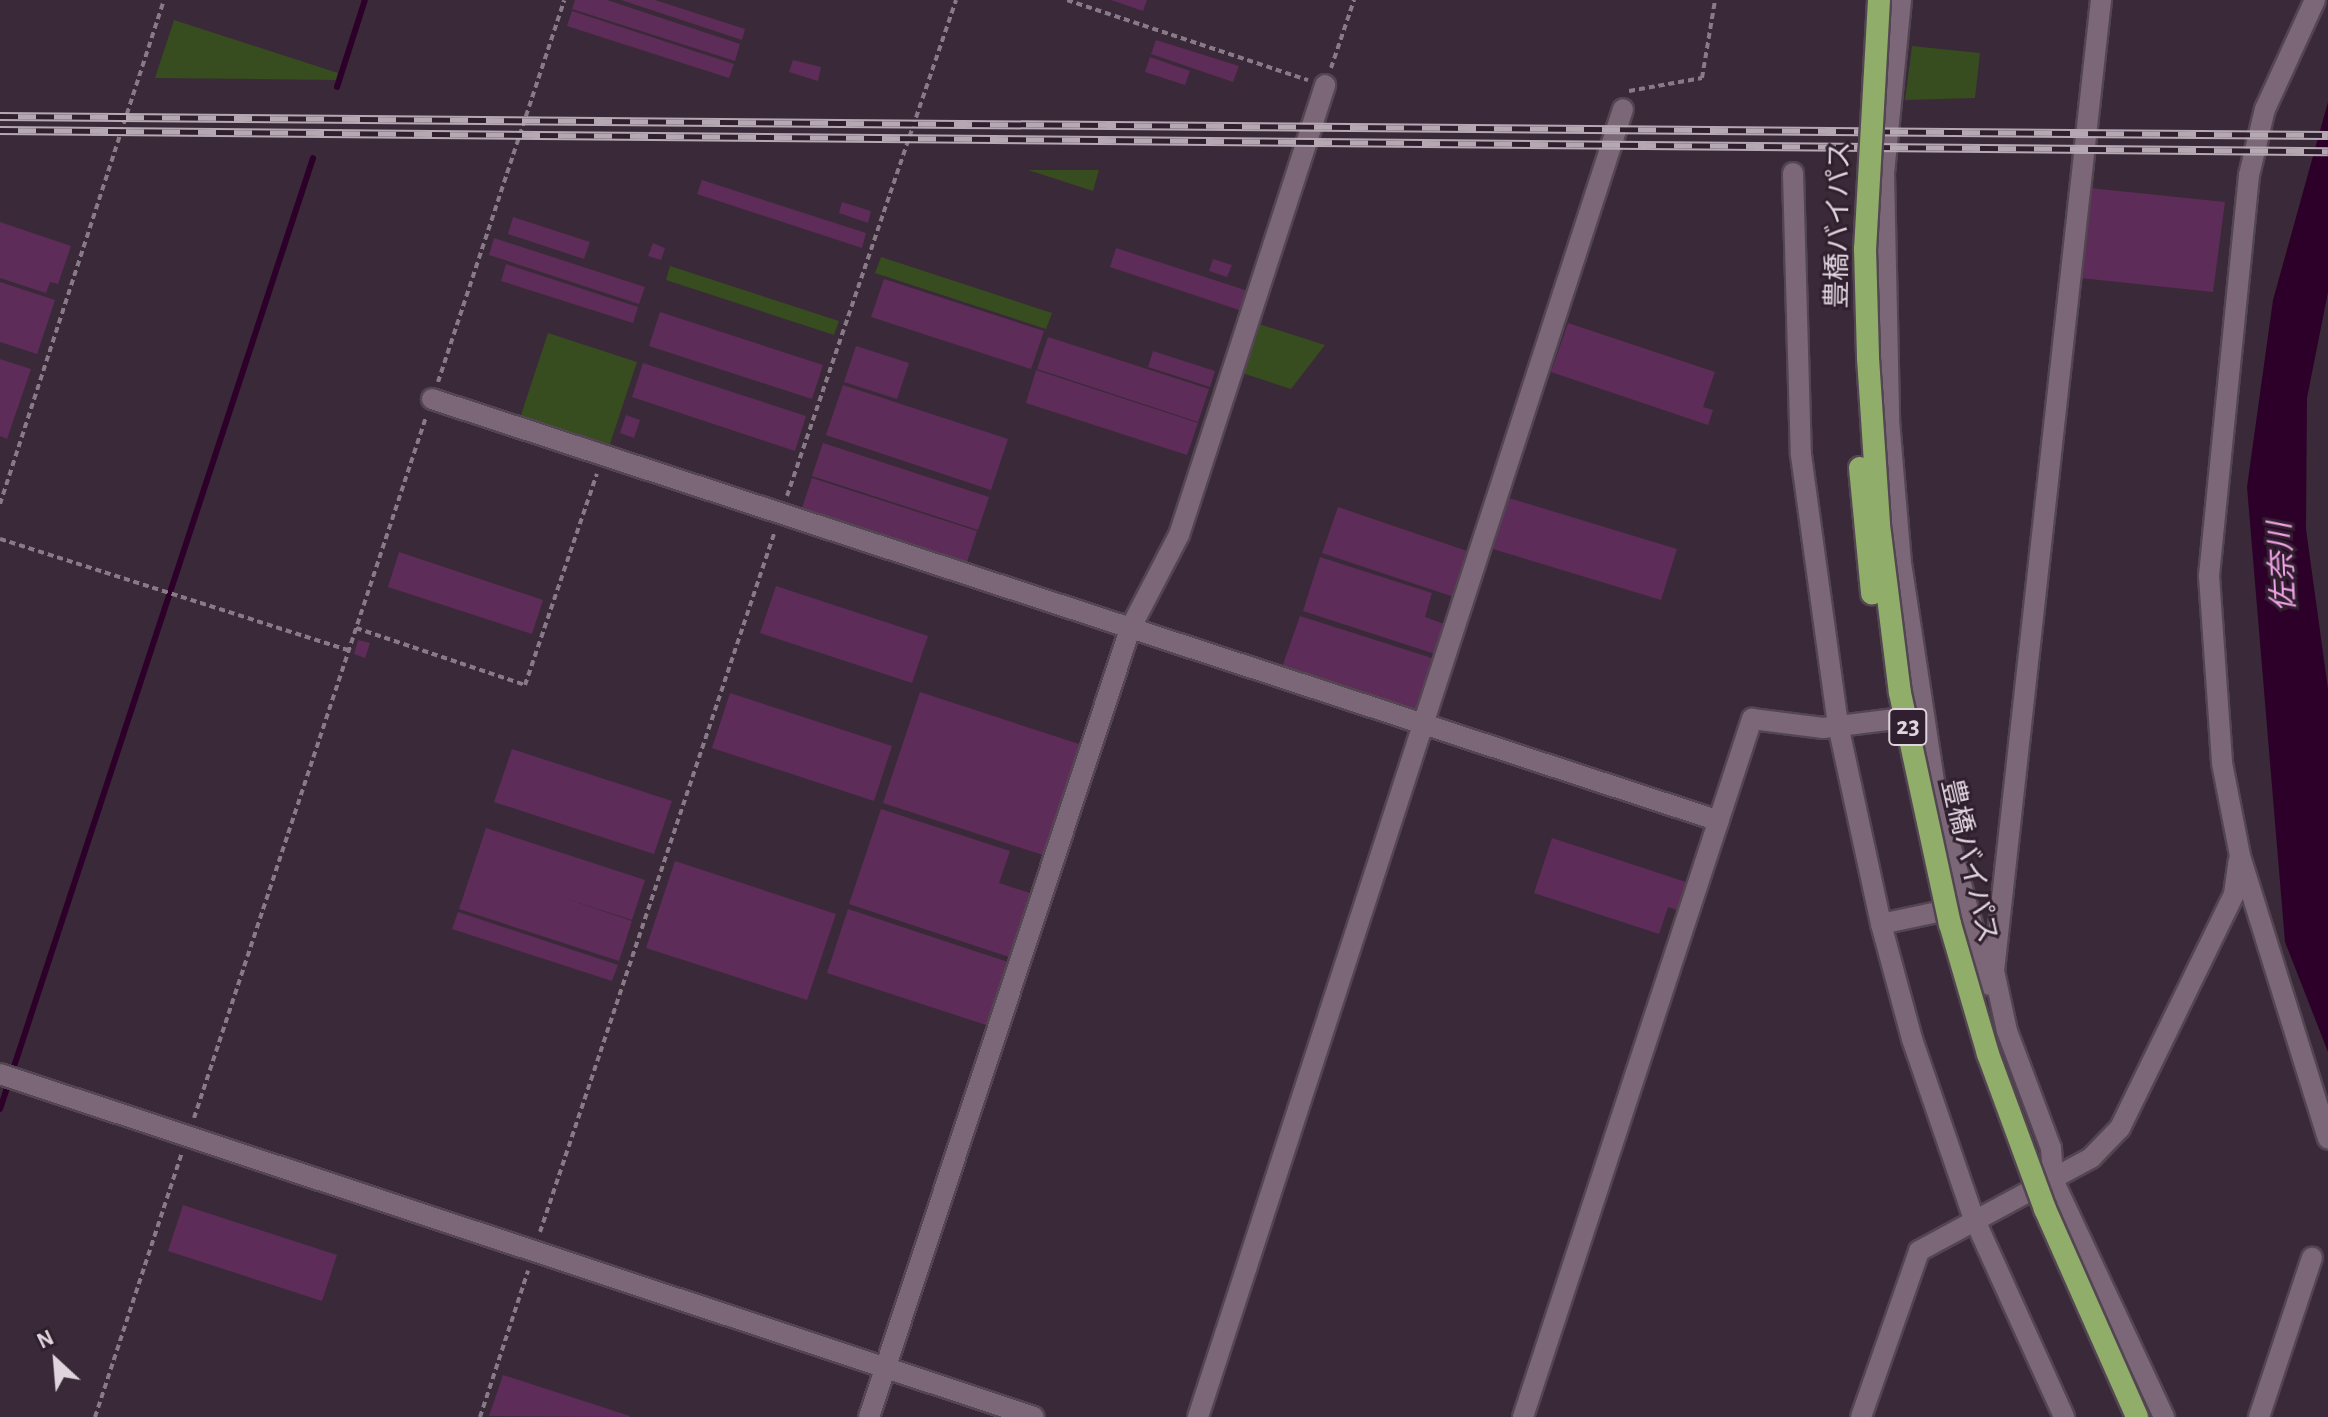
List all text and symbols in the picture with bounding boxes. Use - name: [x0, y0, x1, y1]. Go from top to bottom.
- street label: 豊橋バイパス: [1821, 141, 1857, 309]
- water label: 佐奈川: [2263, 521, 2303, 613]
- road number: 23: [1888, 705, 1928, 749]
- street label: 豊橋バイパス: [1934, 775, 2004, 947]
- north arrow: [16, 1321, 96, 1401]
- text: N: [34, 1326, 57, 1353]

